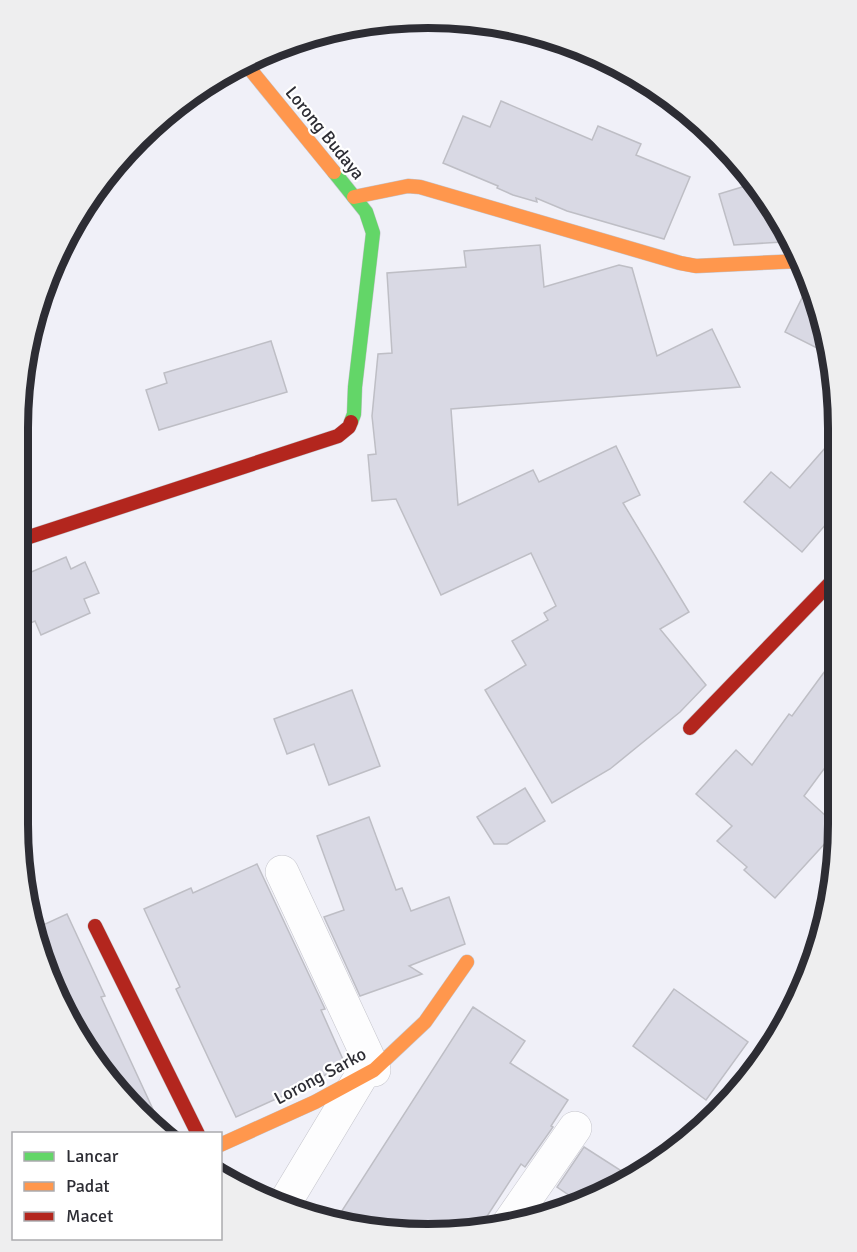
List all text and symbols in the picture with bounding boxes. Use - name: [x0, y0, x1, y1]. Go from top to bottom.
- street label: Lorong Budaya: [281, 82, 369, 184]
- street label: Lorong Sarko: [270, 1043, 370, 1109]
- legend: [12, 1132, 222, 1240]
- text: Lancar: [66, 1145, 119, 1167]
- text: Padat: [66, 1175, 110, 1197]
- text: Macet: [66, 1205, 113, 1227]

